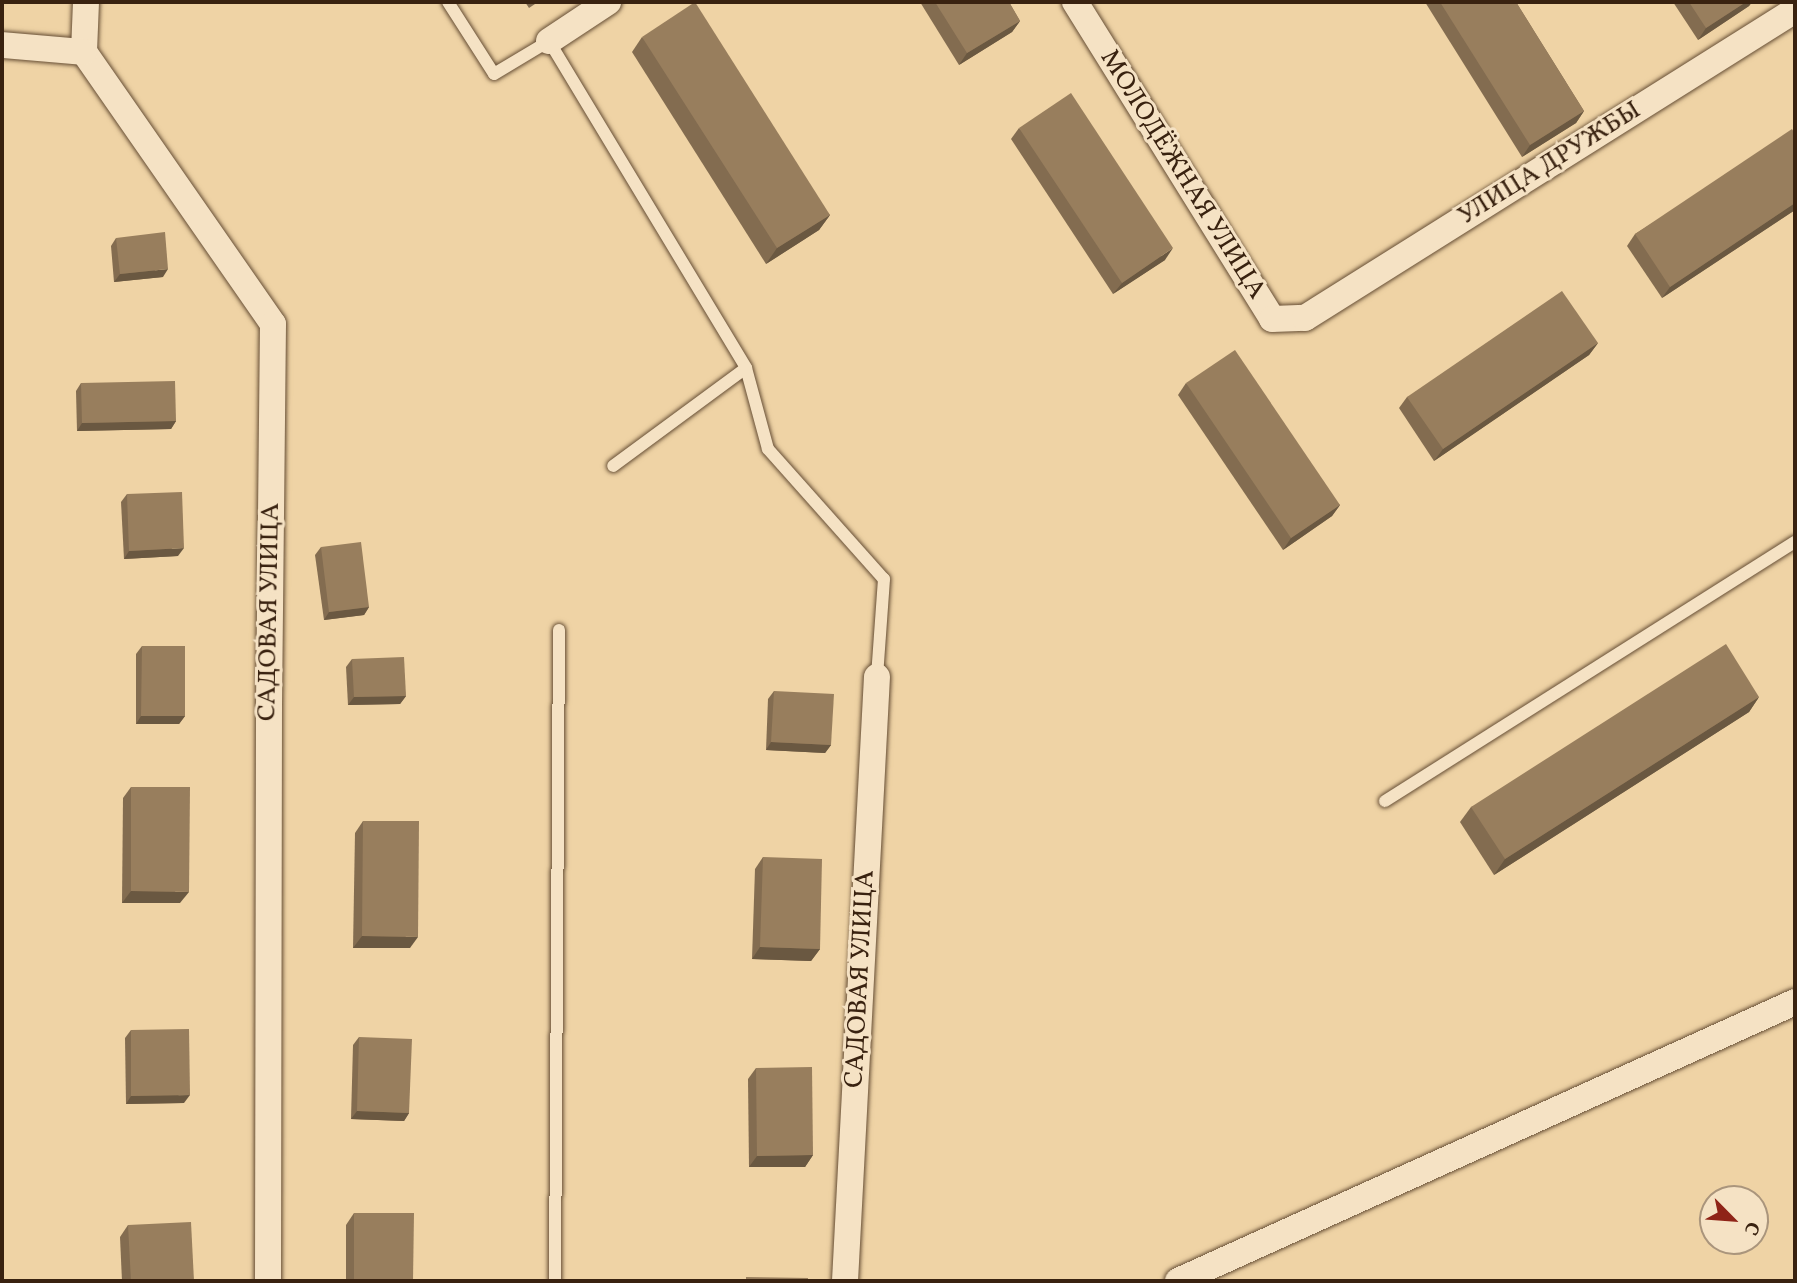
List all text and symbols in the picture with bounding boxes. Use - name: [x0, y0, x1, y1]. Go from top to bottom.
- street label: МОЛОДЁЖНАЯ УЛИЦА: [1092, 45, 1272, 305]
- street label: УЛИЦА ДРУЖБЫ: [1453, 95, 1647, 233]
- street label: САДОВАЯ УЛИЦА: [252, 503, 288, 721]
- street label: САДОВАЯ УЛИЦА: [840, 869, 882, 1089]
- north arrow: [1699, 1185, 1769, 1255]
- text: С: [1737, 1217, 1766, 1239]

